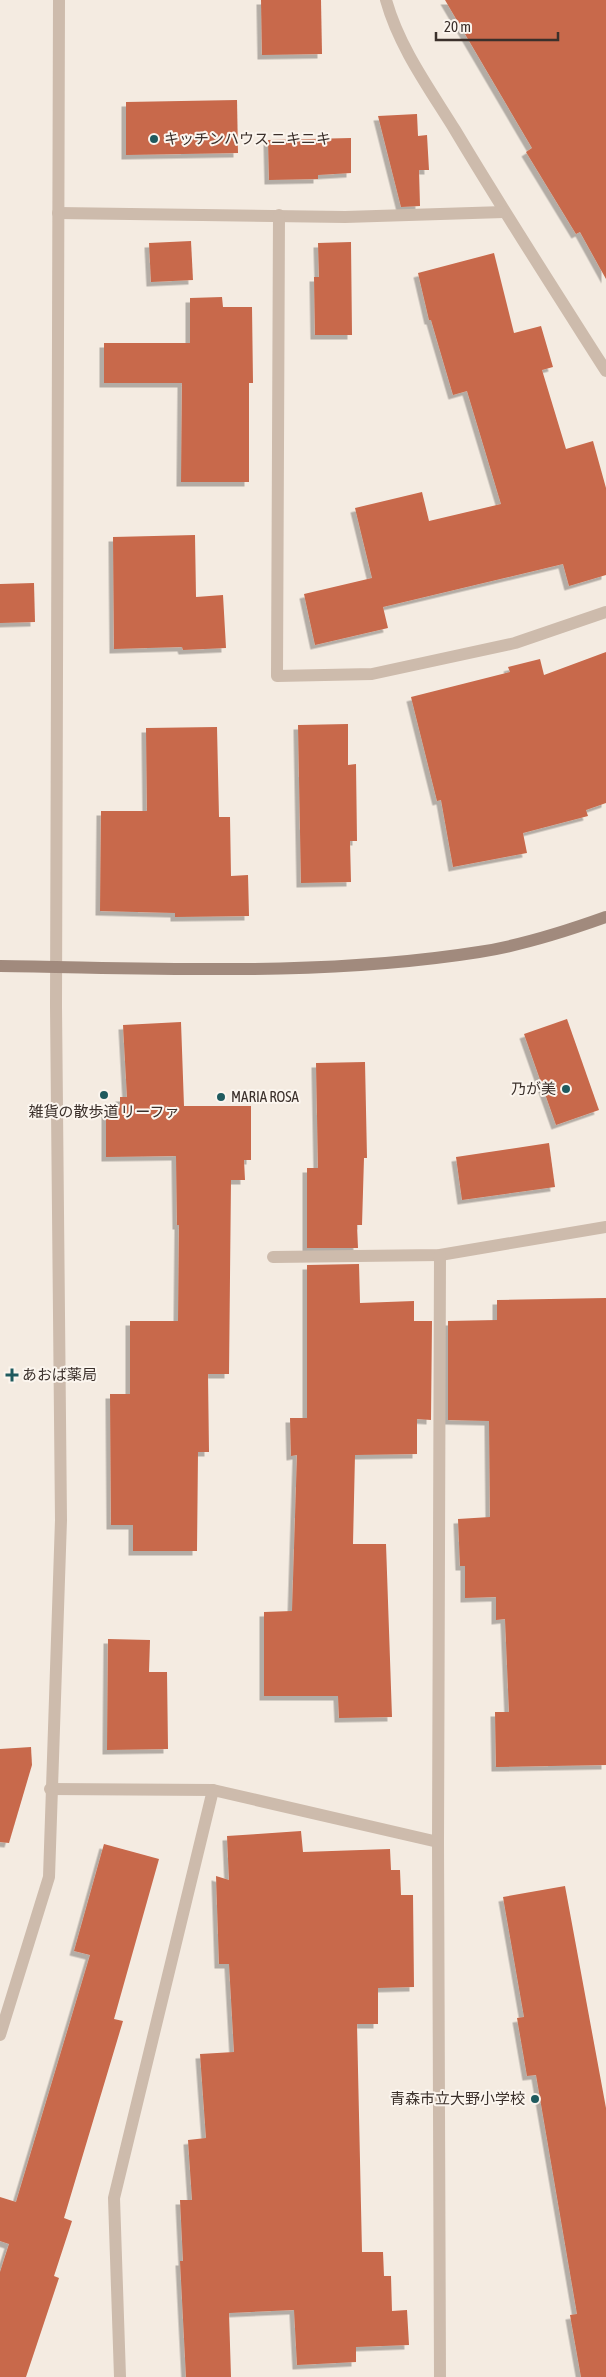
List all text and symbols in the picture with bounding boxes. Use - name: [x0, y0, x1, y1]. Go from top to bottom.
- scale bar: [436, 10, 558, 42]
- text: 20 m: [444, 18, 471, 35]
- place label: キッチンハウス ニキニキ: [164, 130, 331, 147]
- marker: キッチンハウス ニキニキ: [148, 133, 160, 145]
- place label: 乃が美: [511, 1080, 556, 1097]
- marker: 乃が美: [560, 1083, 572, 1095]
- place label: MARIA ROSA: [231, 1088, 300, 1105]
- marker: 雑貨の散歩道 リーファ: [98, 1089, 110, 1101]
- marker: MARIA ROSA: [215, 1091, 227, 1103]
- place label: 雑貨の散歩道 リーファ: [28, 1103, 180, 1120]
- place label: あおば薬局: [22, 1366, 97, 1383]
- marker: あおば薬局: [6, 1369, 18, 1381]
- place label: 青森市立大野小学校: [390, 2090, 525, 2107]
- marker: 青森市立大野小学校: [529, 2093, 541, 2105]

